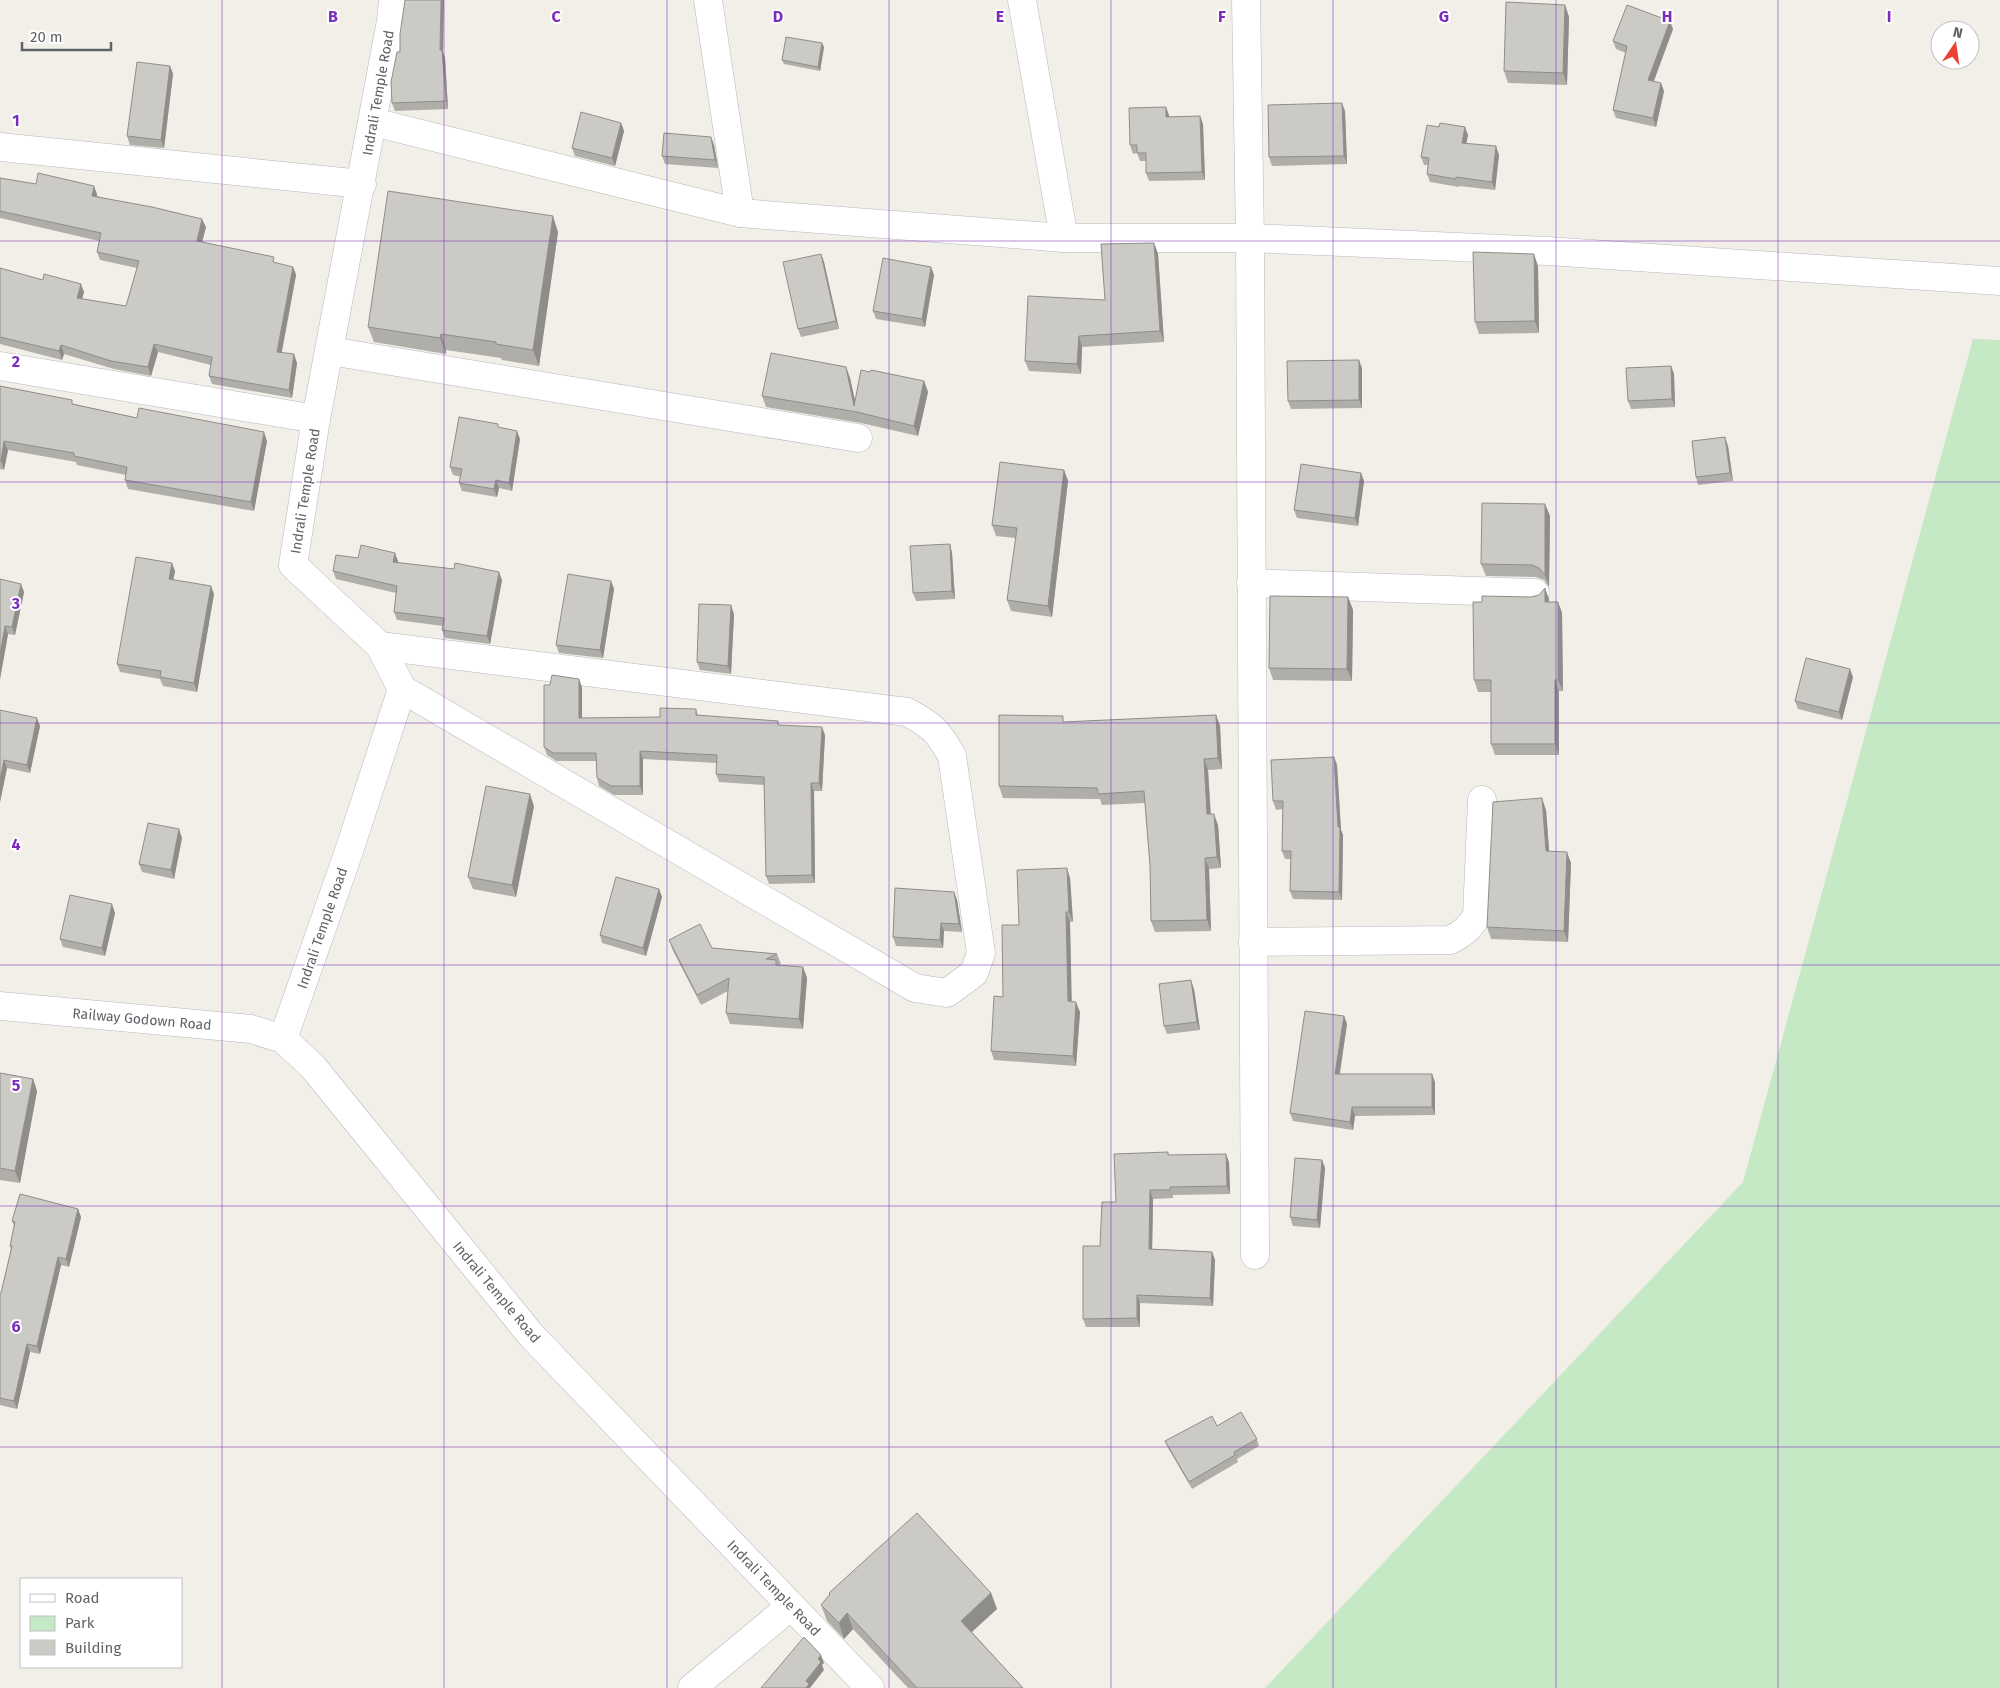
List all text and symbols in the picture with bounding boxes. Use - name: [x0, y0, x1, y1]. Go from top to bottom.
- text: B: [328, 7, 338, 26]
- text: C: [551, 7, 561, 26]
- text: D: [773, 7, 783, 26]
- text: E: [996, 7, 1004, 26]
- text: F: [1218, 7, 1226, 26]
- text: G: [1439, 7, 1449, 26]
- text: H: [1662, 7, 1672, 26]
- text: I: [1887, 7, 1891, 26]
- scale bar: [22, 20, 111, 52]
- north arrow: [1930, 20, 1980, 70]
- text: N: [1951, 23, 1964, 42]
- text: 20 m: [30, 28, 63, 46]
- street label: Indrali Temple Road: [359, 29, 398, 157]
- text: 1: [12, 111, 20, 130]
- text: 2: [12, 352, 20, 371]
- street label: Indrali Temple Road: [287, 427, 324, 555]
- text: 3: [11, 594, 20, 613]
- text: 4: [11, 835, 21, 854]
- street label: Indrali Temple Road: [294, 865, 351, 991]
- street label: Railway Godown Road: [72, 1005, 212, 1034]
- text: 5: [12, 1076, 21, 1095]
- street label: Indrali Temple Road: [449, 1238, 544, 1346]
- text: 6: [11, 1317, 21, 1336]
- street label: Indrali Temple Road: [723, 1537, 824, 1640]
- legend: [20, 1578, 182, 1668]
- text: Road: [65, 1589, 100, 1607]
- text: Park: [65, 1614, 95, 1632]
- text: Building: [65, 1639, 121, 1657]

